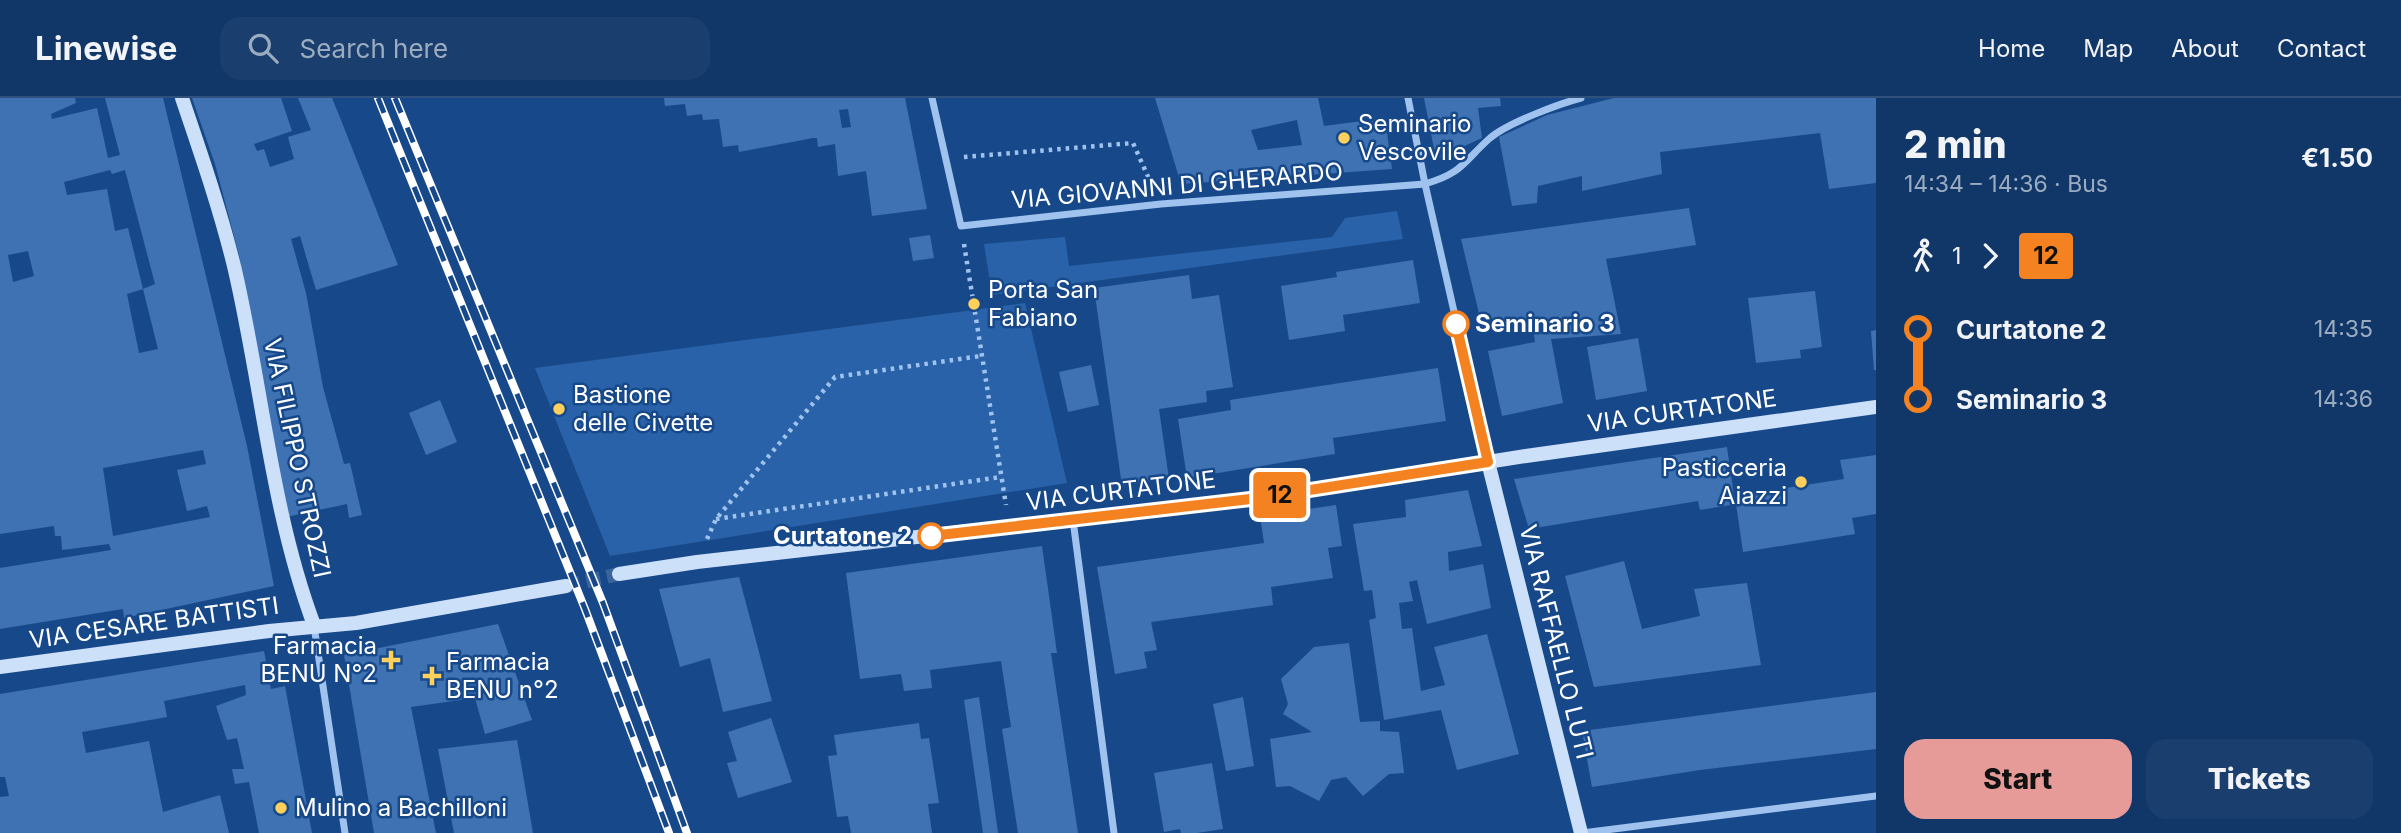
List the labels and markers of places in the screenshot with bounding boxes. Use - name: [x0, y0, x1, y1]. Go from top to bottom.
- place label: Seminario Vescovile: [1358, 109, 1472, 166]
- marker: Seminario Vescovile: [1336, 130, 1352, 146]
- place label: Porta San Fabiano: [988, 275, 1098, 332]
- marker: Porta San Fabiano: [966, 296, 982, 312]
- place label: Seminario 3: [1475, 309, 1615, 338]
- marker: Seminario 3: [1443, 311, 1469, 337]
- place label: Bastione delle Civette: [573, 380, 713, 437]
- marker: Bastione delle Civette: [551, 401, 567, 417]
- place label: Pasticceria Aiazzi: [1662, 453, 1787, 510]
- marker: Pasticceria Aiazzi: [1793, 474, 1809, 490]
- place label: Curtatone 2: [773, 521, 912, 550]
- marker: Curtatone 2: [918, 523, 944, 549]
- place label: Farmacia BENU N°2: [261, 631, 377, 688]
- place label: Farmacia BENU n°2: [446, 647, 559, 704]
- marker: Farmacia BENU N°2: [383, 652, 399, 668]
- marker: Farmacia BENU n°2: [424, 668, 440, 684]
- place label: Mulino a Bachilloni: [295, 793, 507, 822]
- marker: Mulino a Bachilloni: [273, 800, 289, 816]

